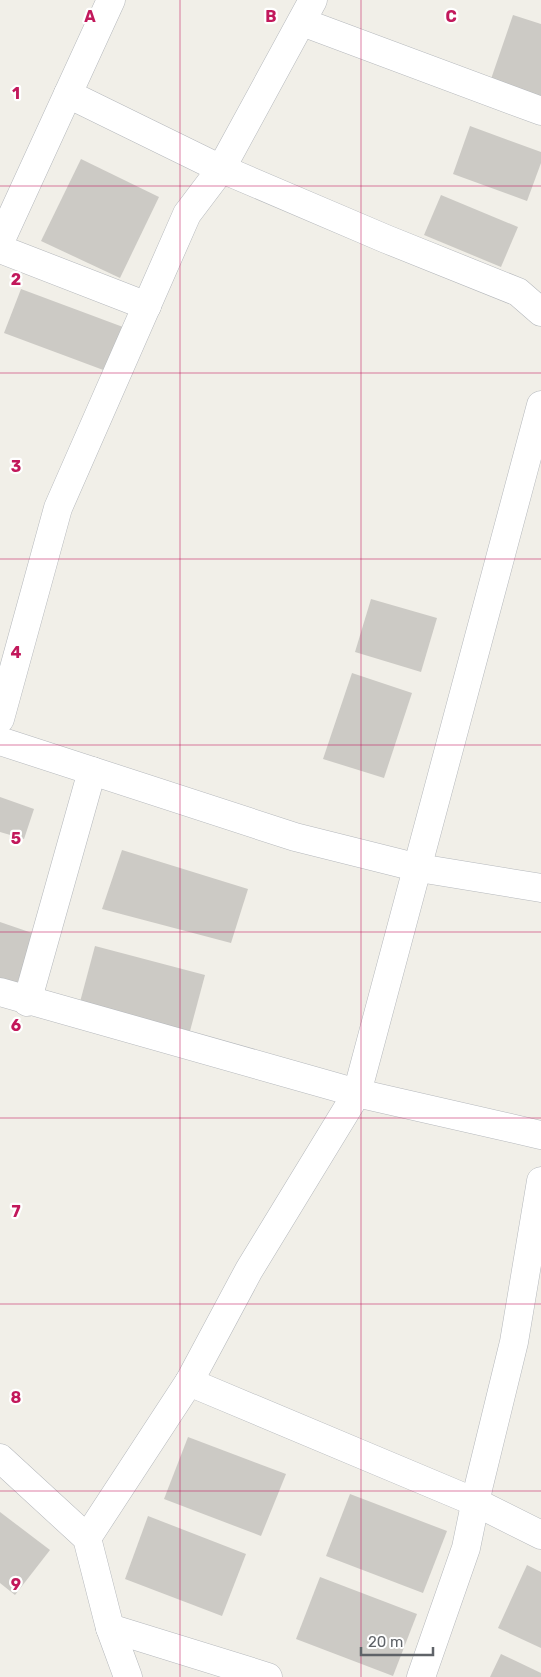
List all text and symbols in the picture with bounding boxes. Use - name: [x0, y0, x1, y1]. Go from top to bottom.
- text: A: [84, 7, 96, 26]
- text: B: [265, 7, 277, 26]
- text: C: [445, 7, 457, 26]
- text: 1: [12, 84, 20, 103]
- text: 2: [11, 270, 21, 289]
- text: 3: [11, 457, 21, 476]
- text: 4: [11, 643, 22, 662]
- text: 5: [11, 829, 21, 848]
- text: 6: [11, 1016, 21, 1035]
- text: 7: [11, 1202, 21, 1221]
- text: 8: [11, 1388, 22, 1407]
- text: 9: [11, 1575, 21, 1594]
- scale bar: [361, 1624, 434, 1656]
- text: 20 m: [368, 1633, 403, 1651]

